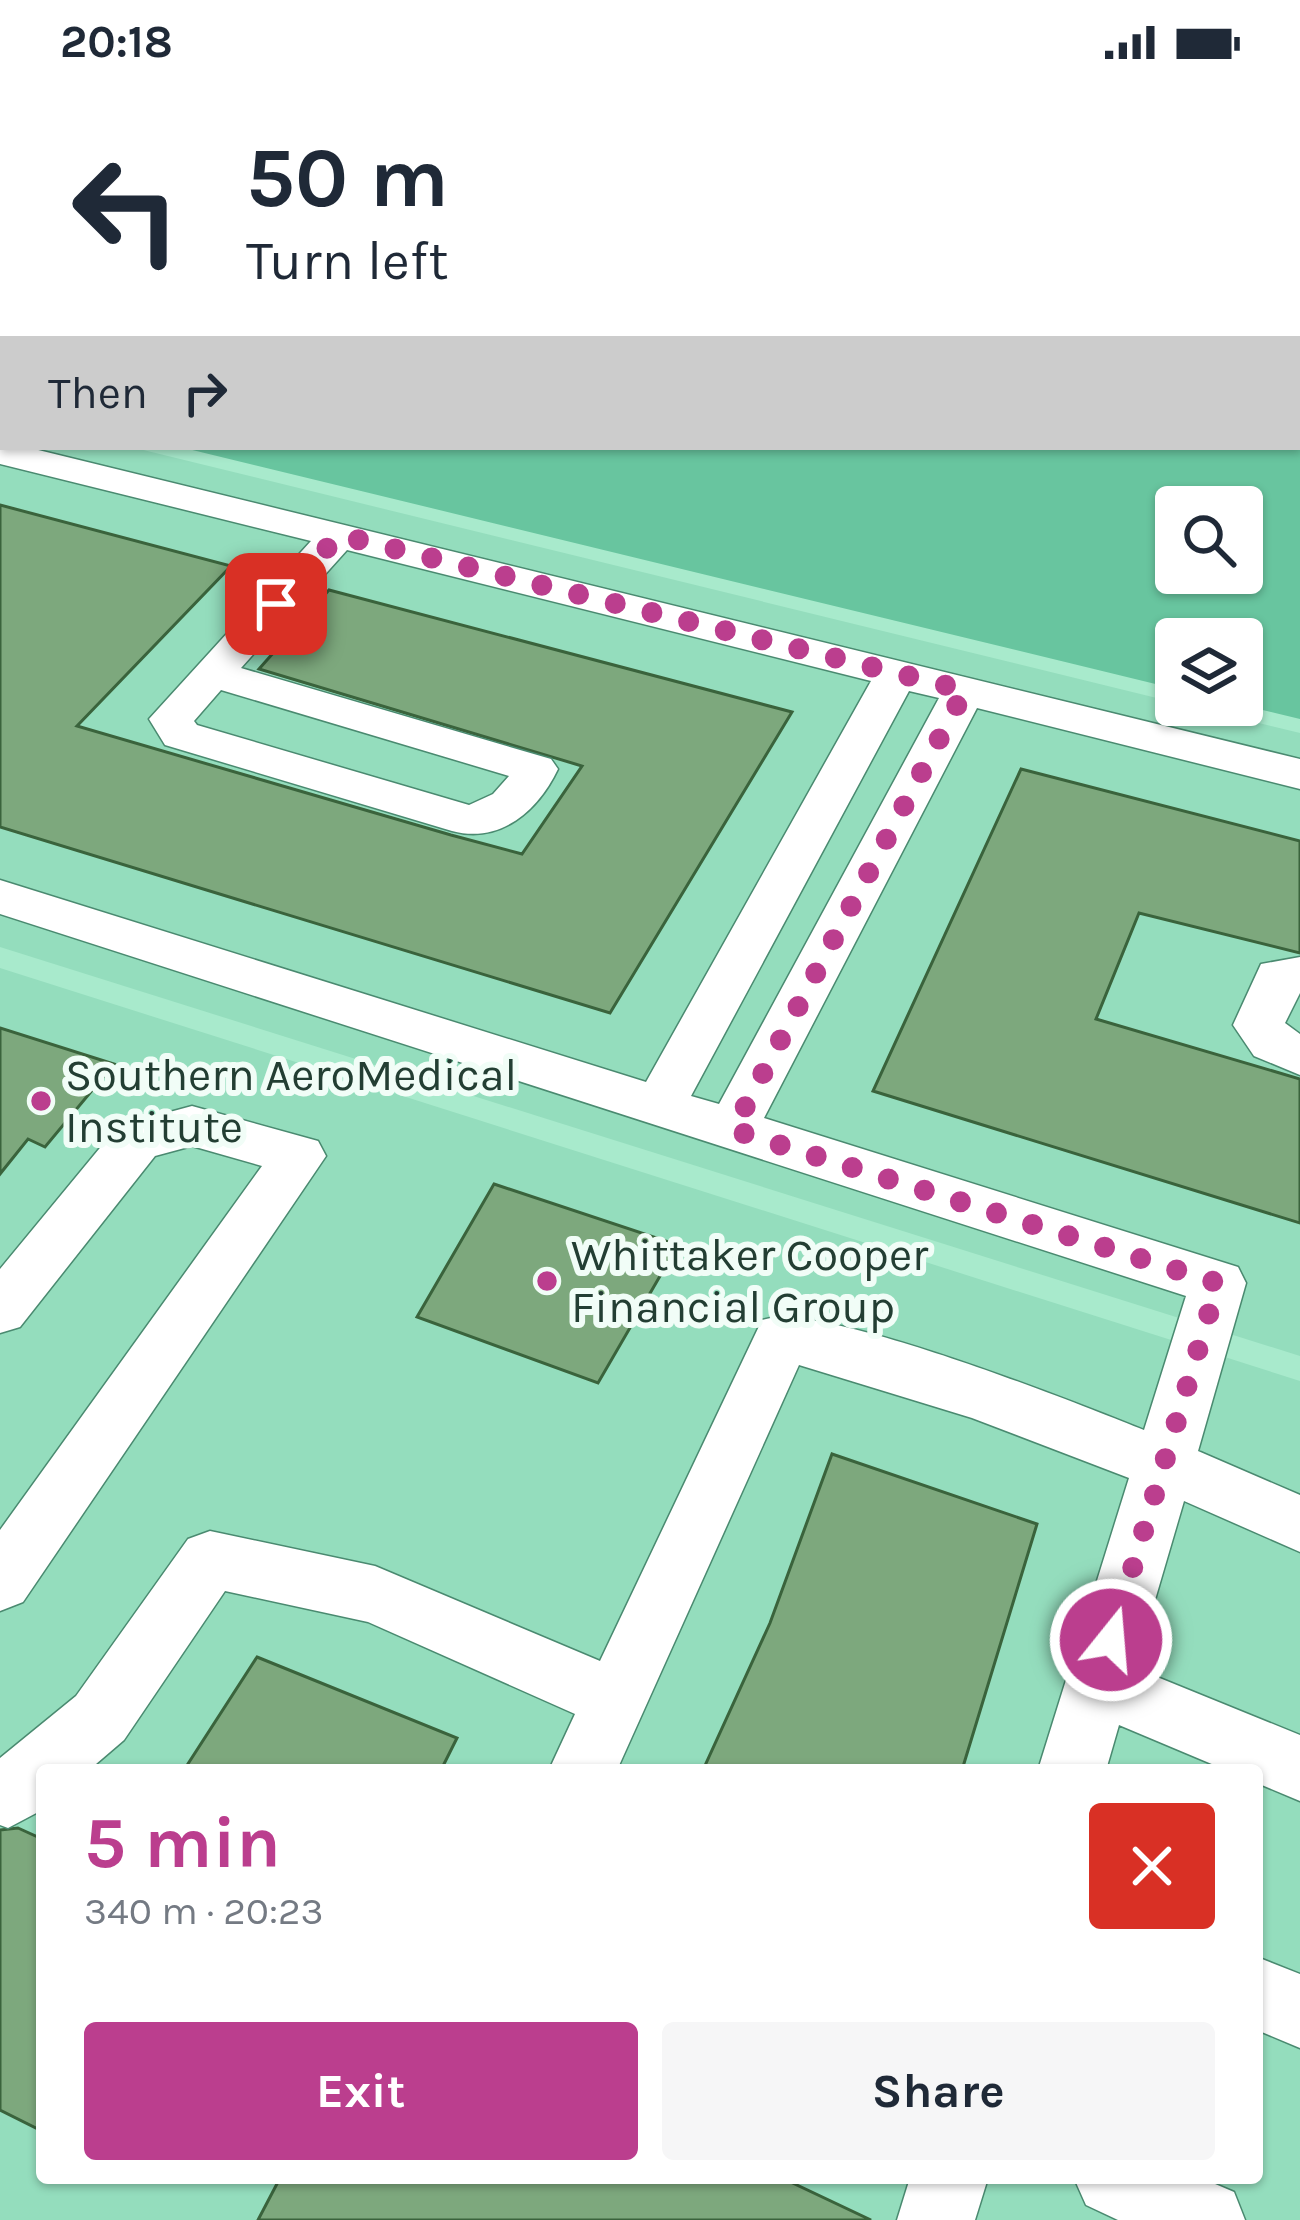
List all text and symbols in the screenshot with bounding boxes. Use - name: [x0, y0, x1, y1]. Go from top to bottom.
- text: 20:18: [60, 16, 173, 68]
- text: 50 m: [246, 129, 449, 227]
- icon: left: [48, 132, 204, 288]
- text: Turn left: [246, 229, 449, 293]
- icon: right: [172, 360, 238, 426]
- text: Then: [48, 367, 148, 419]
- map controls: [1155, 486, 1263, 726]
- button: search: [1155, 486, 1263, 594]
- pin: [225, 553, 327, 655]
- icon: arrive: [243, 571, 309, 637]
- button: layers: [1155, 618, 1263, 726]
- place label: Southern AeroMedical Institute: [65, 1049, 517, 1153]
- marker: Southern AeroMedical Institute: [28, 1088, 54, 1114]
- place label: Whittaker Cooper Financial Group: [571, 1229, 929, 1333]
- marker: Whittaker Cooper Financial Group: [534, 1268, 560, 1294]
- position arrow: [1048, 1577, 1174, 1703]
- text: 5 min: [84, 1801, 281, 1885]
- button: close: [1089, 1803, 1215, 1929]
- text: 340 m · 20:23: [84, 1888, 324, 1934]
- button: Exit: [84, 2022, 638, 2160]
- button: Share: [662, 2022, 1215, 2160]

